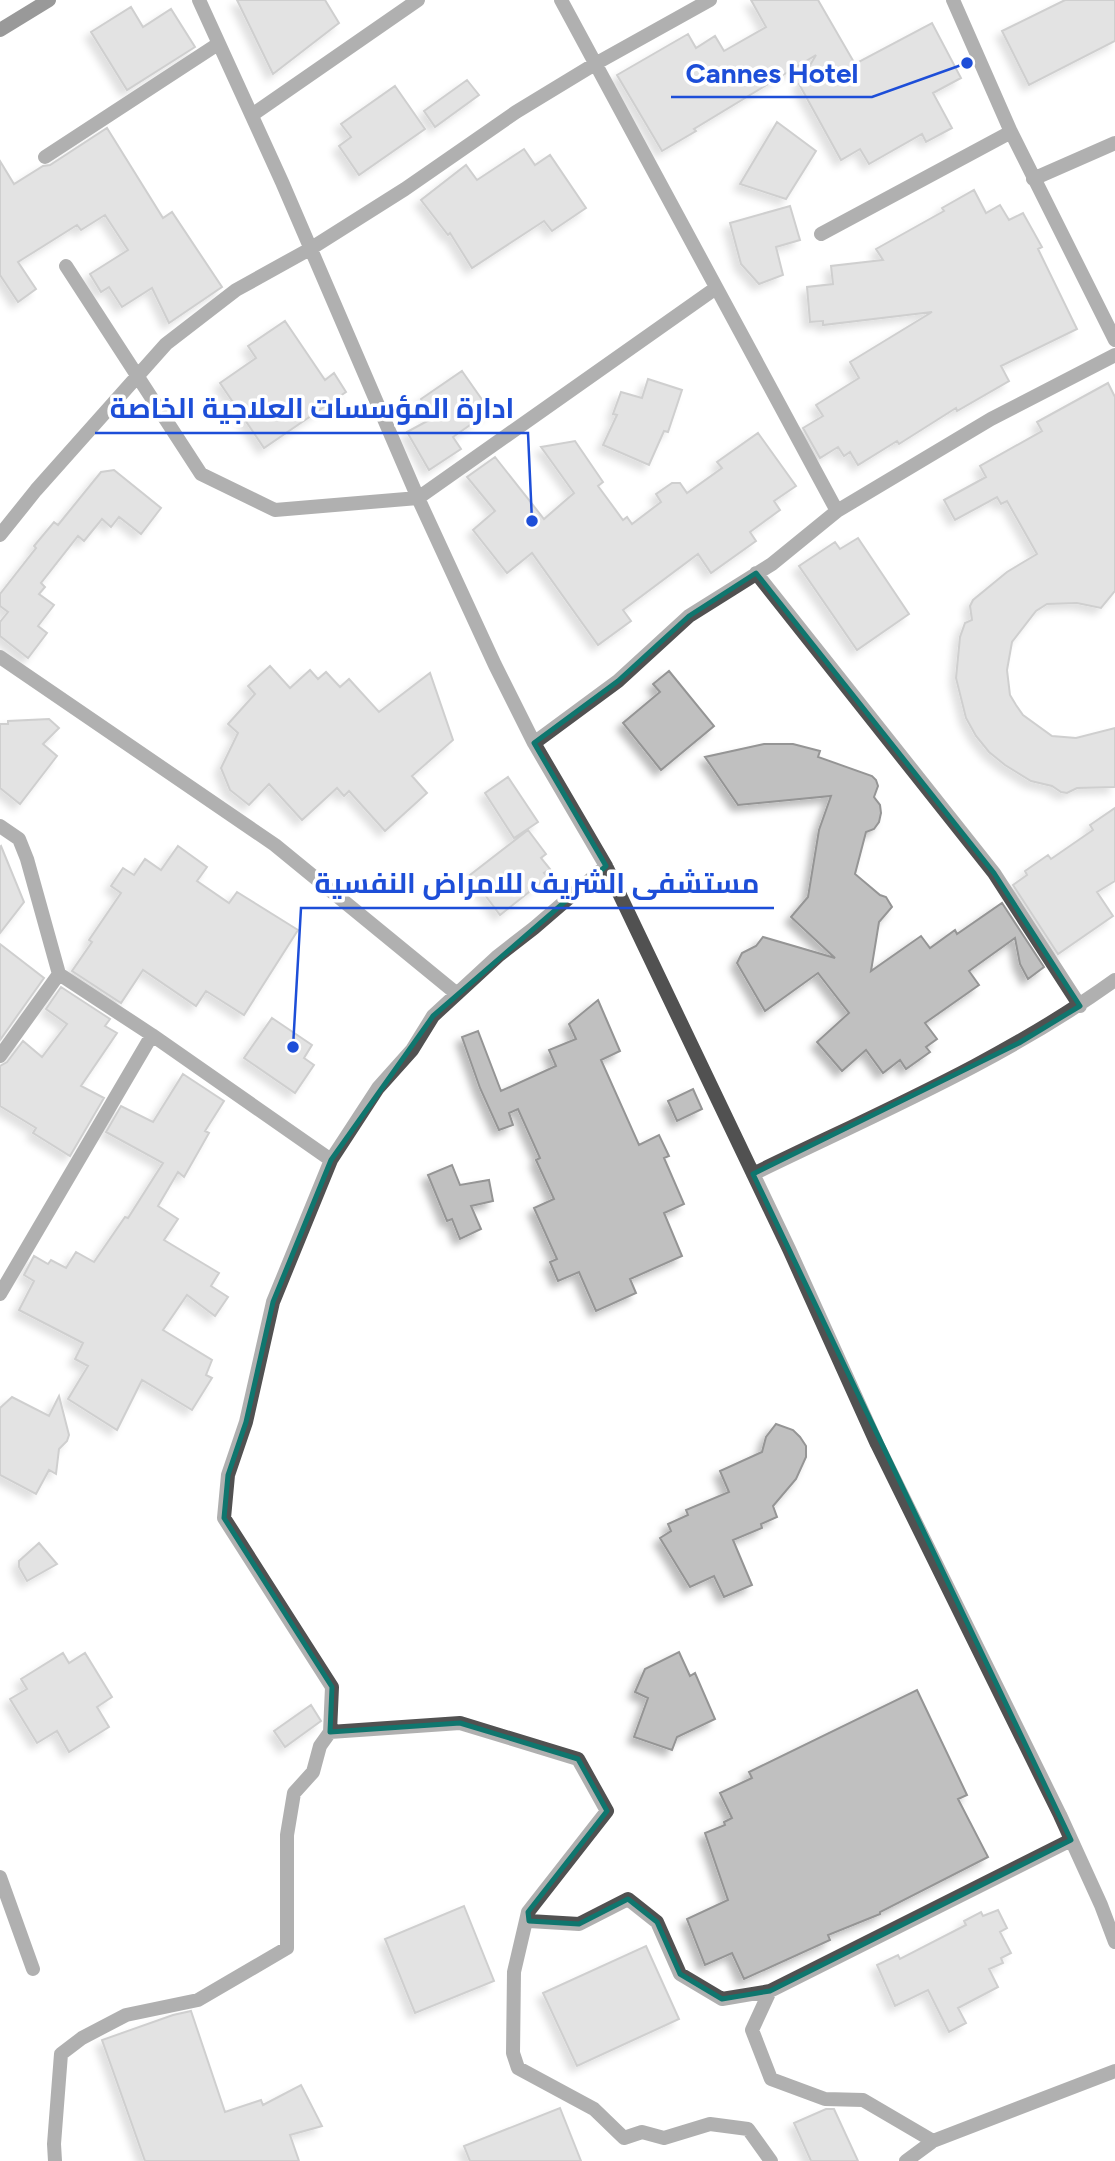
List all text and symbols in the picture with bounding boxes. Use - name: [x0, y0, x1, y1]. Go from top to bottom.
- callout: Cannes Hotel: [671, 48, 872, 97]
- text: Cannes Hotel: [686, 56, 858, 90]
- callout: ادارة المؤسسات العلاجية الخاصة: [95, 384, 528, 433]
- text: ادارة المؤسسات العلاجية الخاصة: [110, 391, 514, 425]
- callout: مستشفى الشريف للامراض النفسية: [301, 859, 774, 908]
- text: مستشفى الشريف للامراض النفسية: [314, 866, 760, 900]

